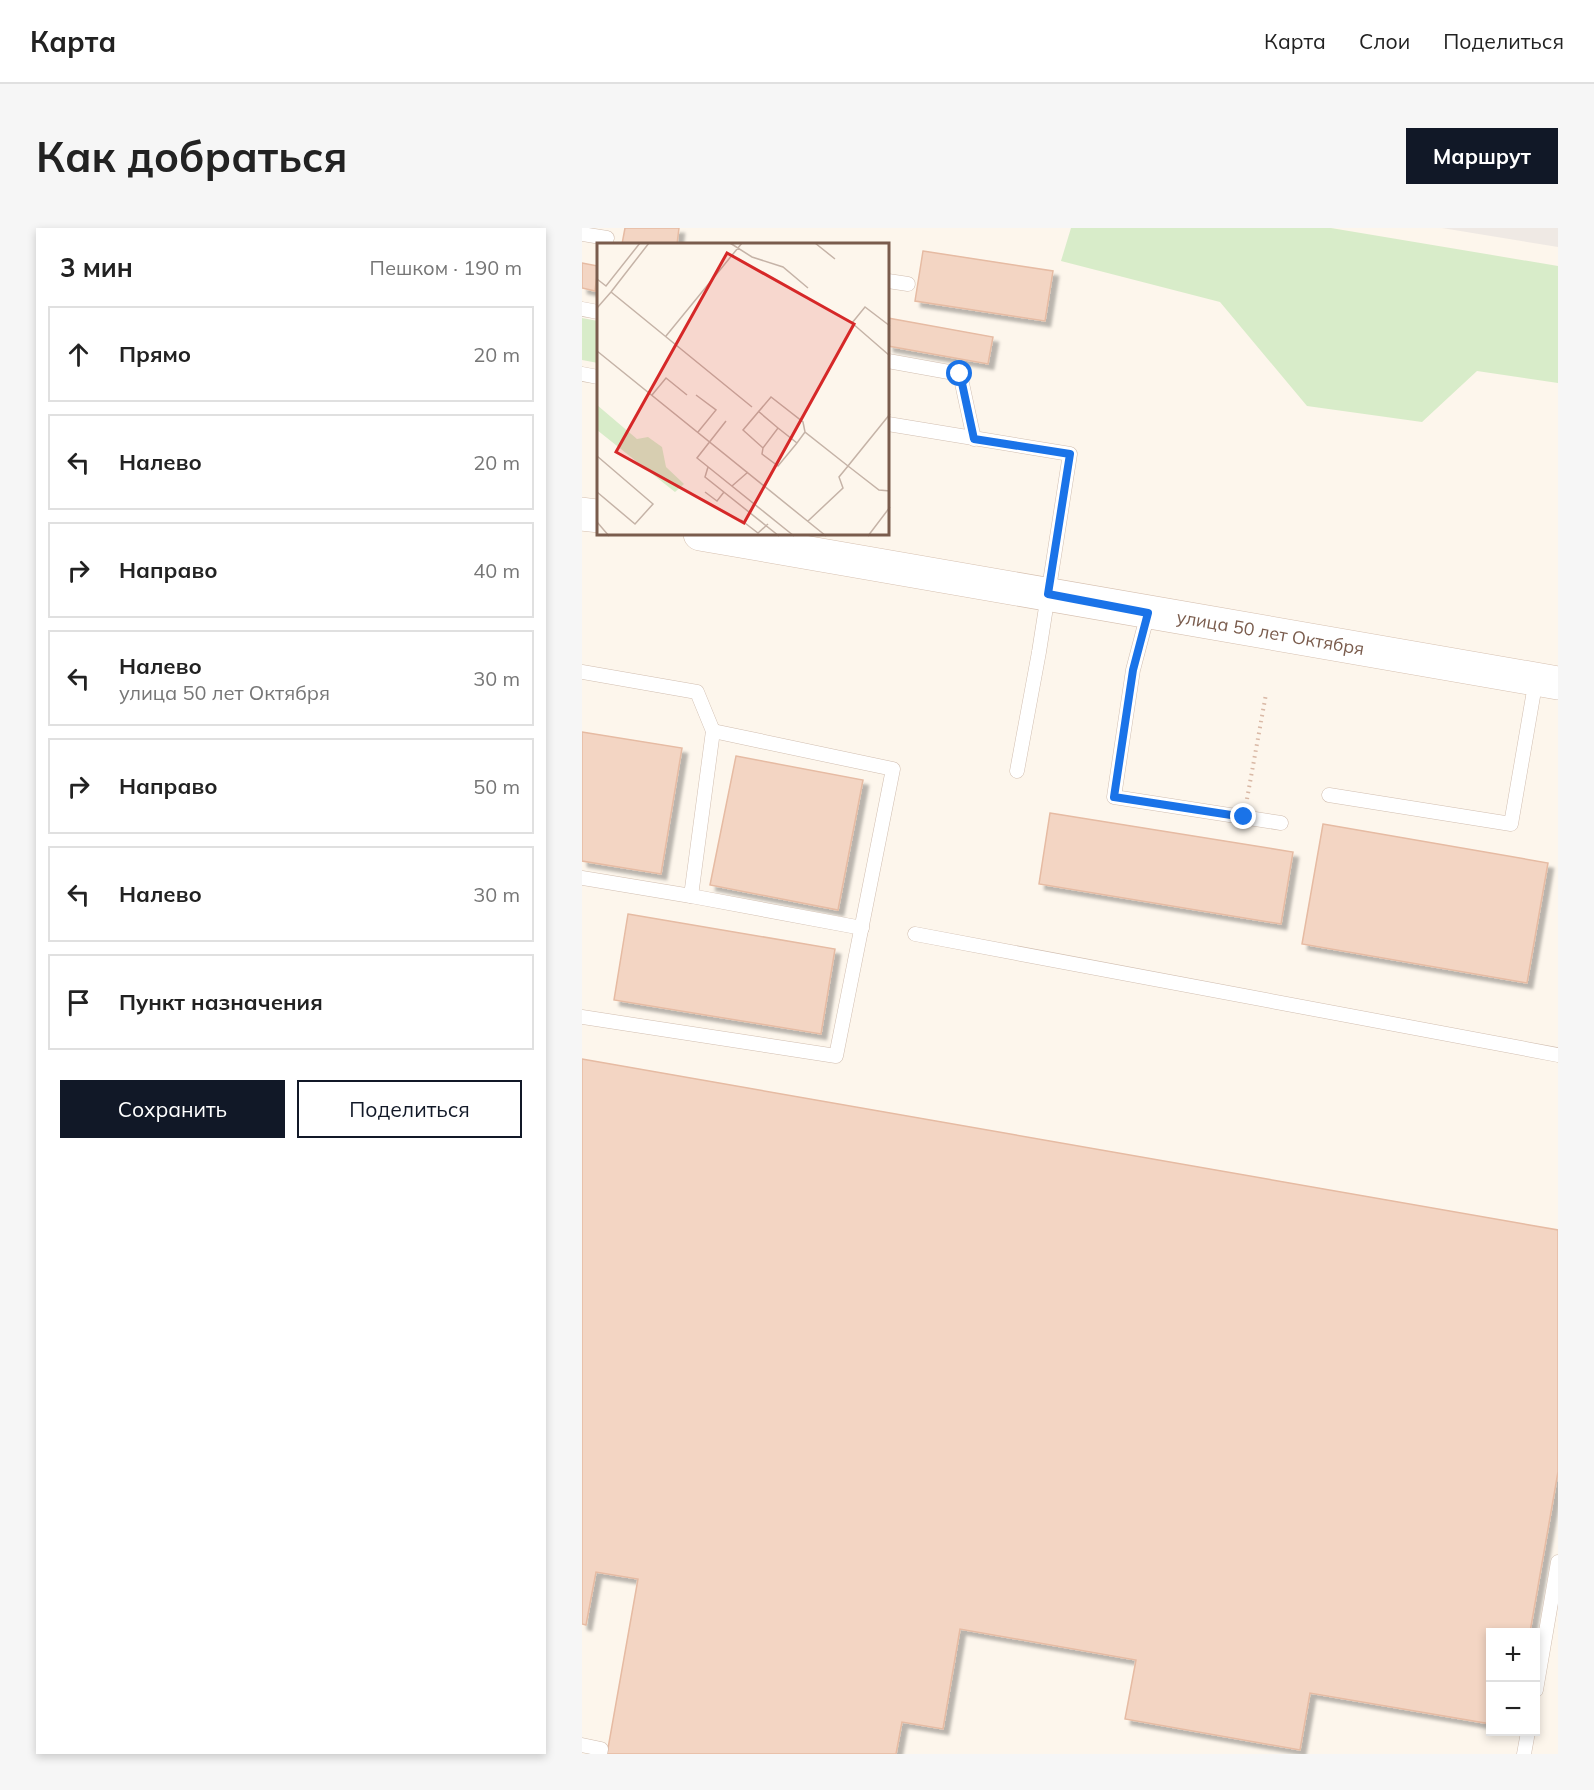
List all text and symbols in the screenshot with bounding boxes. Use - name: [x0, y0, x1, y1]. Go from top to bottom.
- text: Карта: [30, 24, 116, 59]
- text: Карта: [1264, 28, 1326, 54]
- text: Слои: [1359, 28, 1410, 54]
- text: Поделиться: [1443, 28, 1564, 54]
- button: Маршрут: [1406, 128, 1558, 184]
- text: Как добраться: [36, 130, 348, 183]
- inset map: [597, 243, 890, 536]
- text: 3 мин: [60, 251, 133, 284]
- text: Пешком · 190 m: [370, 255, 522, 280]
- icon: ahead: [62, 338, 95, 371]
- text: Прямо: [119, 340, 191, 368]
- text: 20 m: [473, 342, 520, 367]
- route start: [946, 360, 972, 386]
- icon: left: [62, 446, 95, 479]
- text: Налево: [119, 448, 202, 476]
- text: 20 m: [473, 450, 520, 475]
- icon: right: [62, 554, 95, 587]
- text: Направо: [119, 556, 217, 584]
- text: 40 m: [473, 558, 520, 583]
- street label: улица 50 лет Октября: [1175, 605, 1366, 660]
- text: Налево: [119, 652, 202, 680]
- icon: left: [62, 662, 95, 695]
- text: 30 m: [473, 666, 520, 691]
- text: улица 50 лет Октября: [119, 680, 330, 705]
- icon: right: [62, 770, 95, 803]
- text: Направо: [119, 772, 217, 800]
- text: 50 m: [473, 774, 520, 799]
- route end: [1230, 803, 1256, 829]
- icon: left: [62, 878, 95, 911]
- text: Налево: [119, 880, 202, 908]
- text: 30 m: [473, 882, 520, 907]
- icon: arrive: [62, 986, 95, 1019]
- text: Пункт назначения: [119, 988, 323, 1016]
- button: Сохранить: [60, 1080, 285, 1138]
- button: Поделиться: [297, 1080, 522, 1138]
- map controls: [1486, 1628, 1540, 1736]
- button: +: [1486, 1628, 1540, 1682]
- button: −: [1486, 1682, 1540, 1736]

